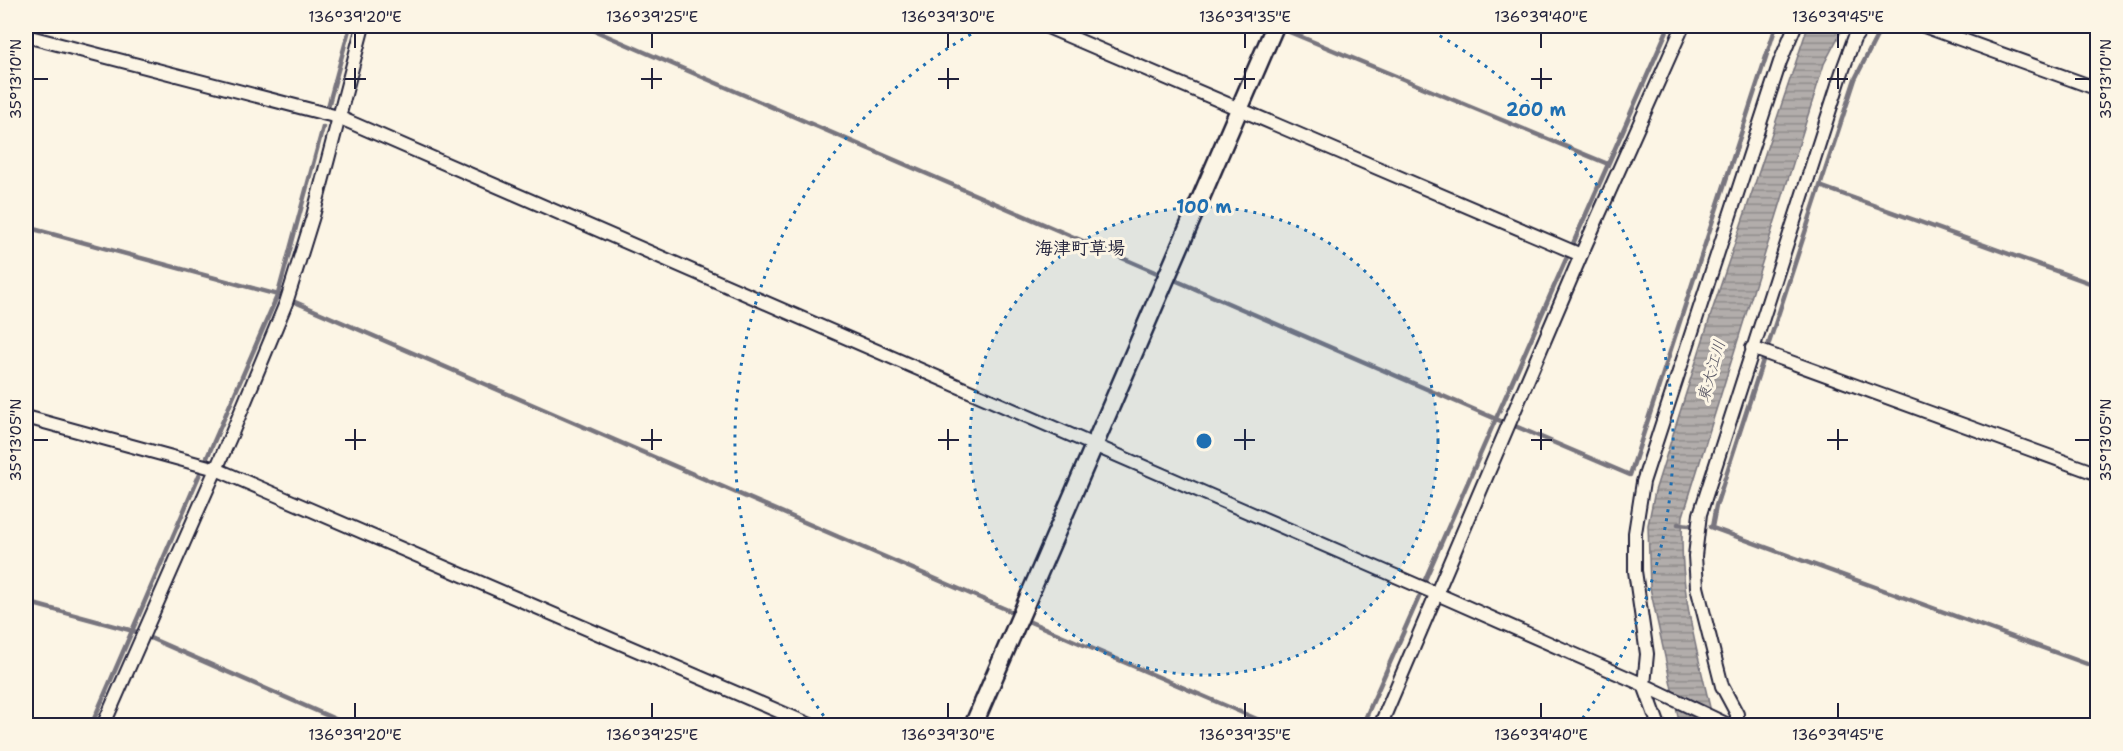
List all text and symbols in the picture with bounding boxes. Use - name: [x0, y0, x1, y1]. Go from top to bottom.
- text: 136°39'20"E: [308, 7, 402, 27]
- text: 136°39'25"E: [606, 7, 698, 27]
- text: 136°39'30"E: [901, 7, 995, 27]
- text: 136°39'35"E: [1199, 7, 1291, 27]
- text: 136°39'40"E: [1494, 7, 1588, 27]
- text: 136°39'45"E: [1792, 7, 1884, 27]
- text: 35°13'10"N: [6, 39, 26, 119]
- text: 35°13'10"N: [2096, 39, 2116, 119]
- text: 200 m: [1506, 98, 1567, 122]
- text: 100 m: [1176, 195, 1232, 219]
- district label: 海津町草場: [1035, 236, 1125, 260]
- water label: 東大江川: [1692, 337, 1730, 405]
- text: 35°13'05"N: [6, 399, 26, 481]
- text: 35°13'05"N: [2096, 399, 2116, 481]
- centre of rings: [1194, 431, 1214, 451]
- text: 136°39'20"E: [308, 725, 402, 745]
- text: 136°39'25"E: [606, 725, 698, 745]
- text: 136°39'30"E: [901, 725, 995, 745]
- text: 136°39'35"E: [1199, 725, 1291, 745]
- text: 136°39'40"E: [1494, 725, 1588, 745]
- text: 136°39'45"E: [1792, 725, 1884, 745]

